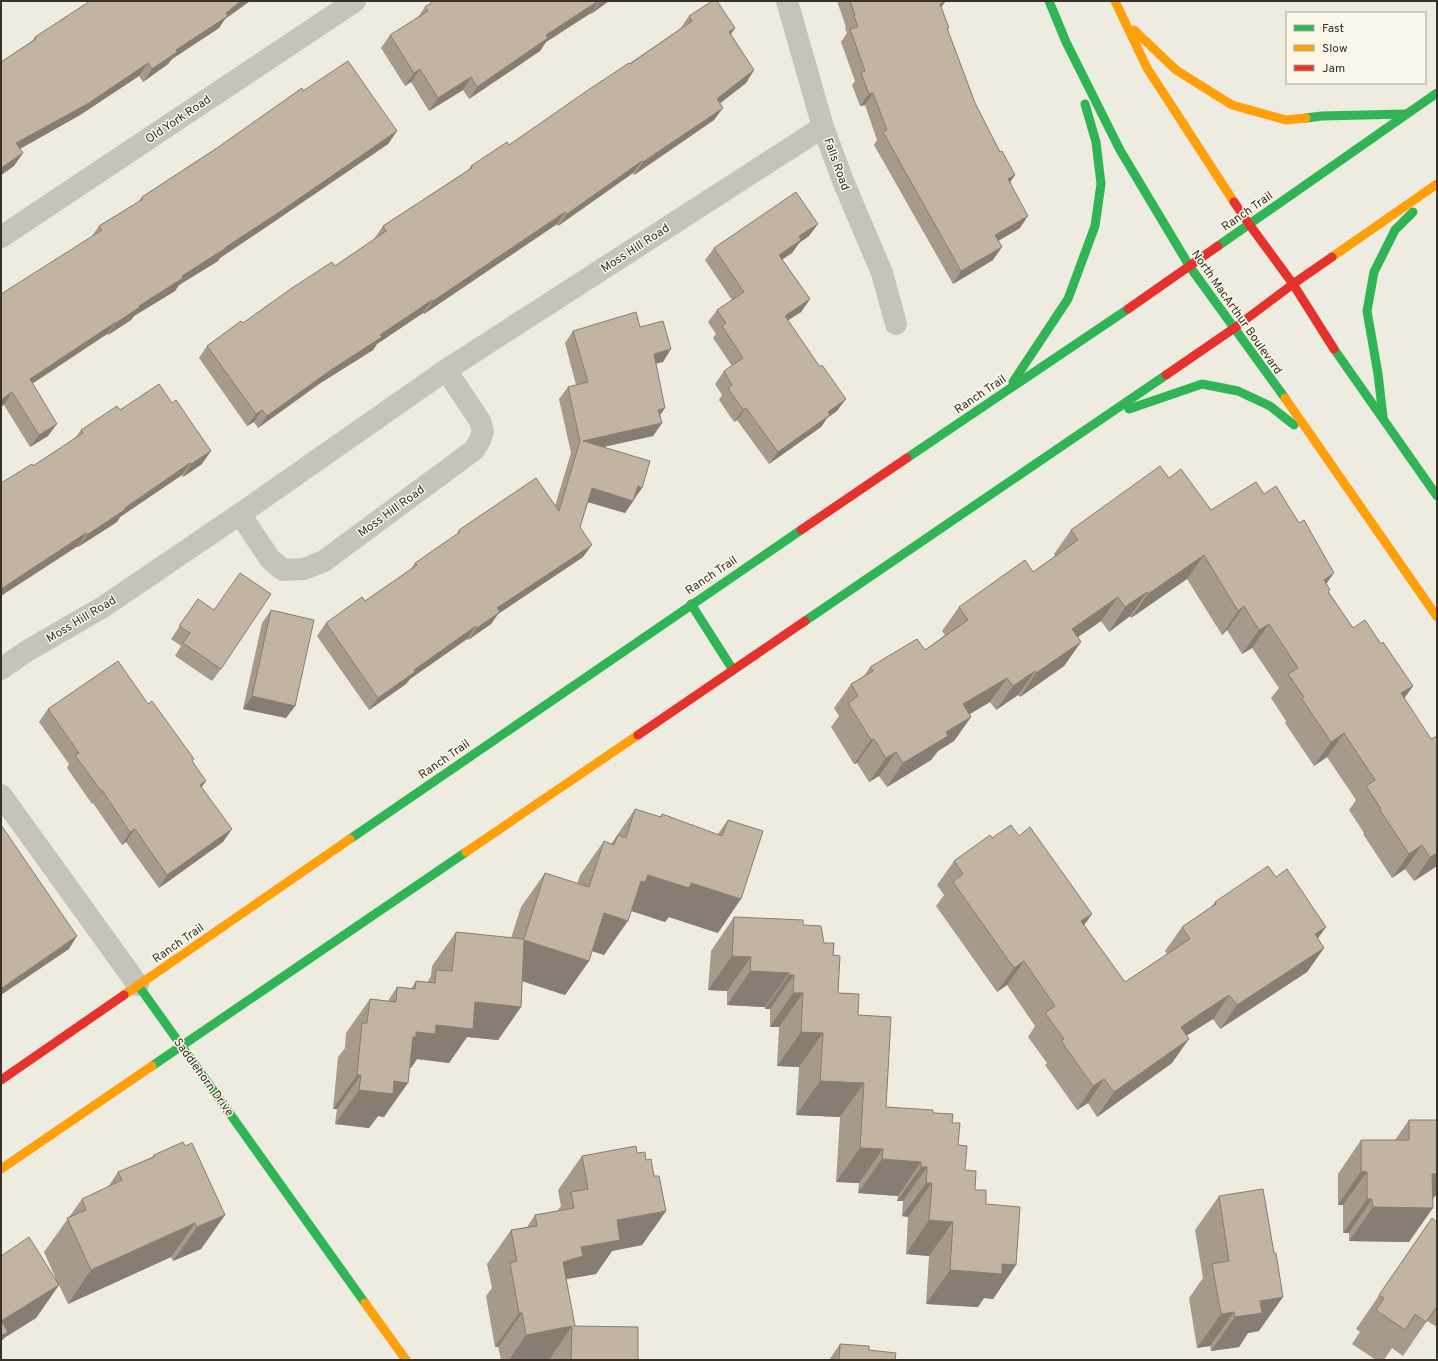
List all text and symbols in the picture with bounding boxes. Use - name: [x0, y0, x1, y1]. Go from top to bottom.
- legend: [1286, 12, 1426, 84]
- text: Fast: [1322, 21, 1344, 37]
- text: Slow: [1322, 41, 1348, 57]
- text: Jam: [1322, 61, 1345, 77]
- street label: Old York Road: [143, 92, 214, 148]
- street label: Falls Road: [819, 136, 853, 193]
- street label: Ranch Trail: [1219, 188, 1276, 235]
- street label: Moss Hill Road: [598, 221, 673, 277]
- street label: North MacArthur Boulevard: [1187, 247, 1285, 378]
- street label: Ranch Trail: [952, 372, 1010, 418]
- street label: Moss Hill Road: [355, 482, 428, 541]
- street label: Ranch Trail: [683, 553, 741, 599]
- street label: Moss Hill Road: [44, 593, 119, 647]
- street label: Ranch Trail: [416, 736, 473, 783]
- street label: Ranch Trail: [150, 920, 207, 967]
- street label: Saddlehorn Drive: [169, 1035, 237, 1120]

